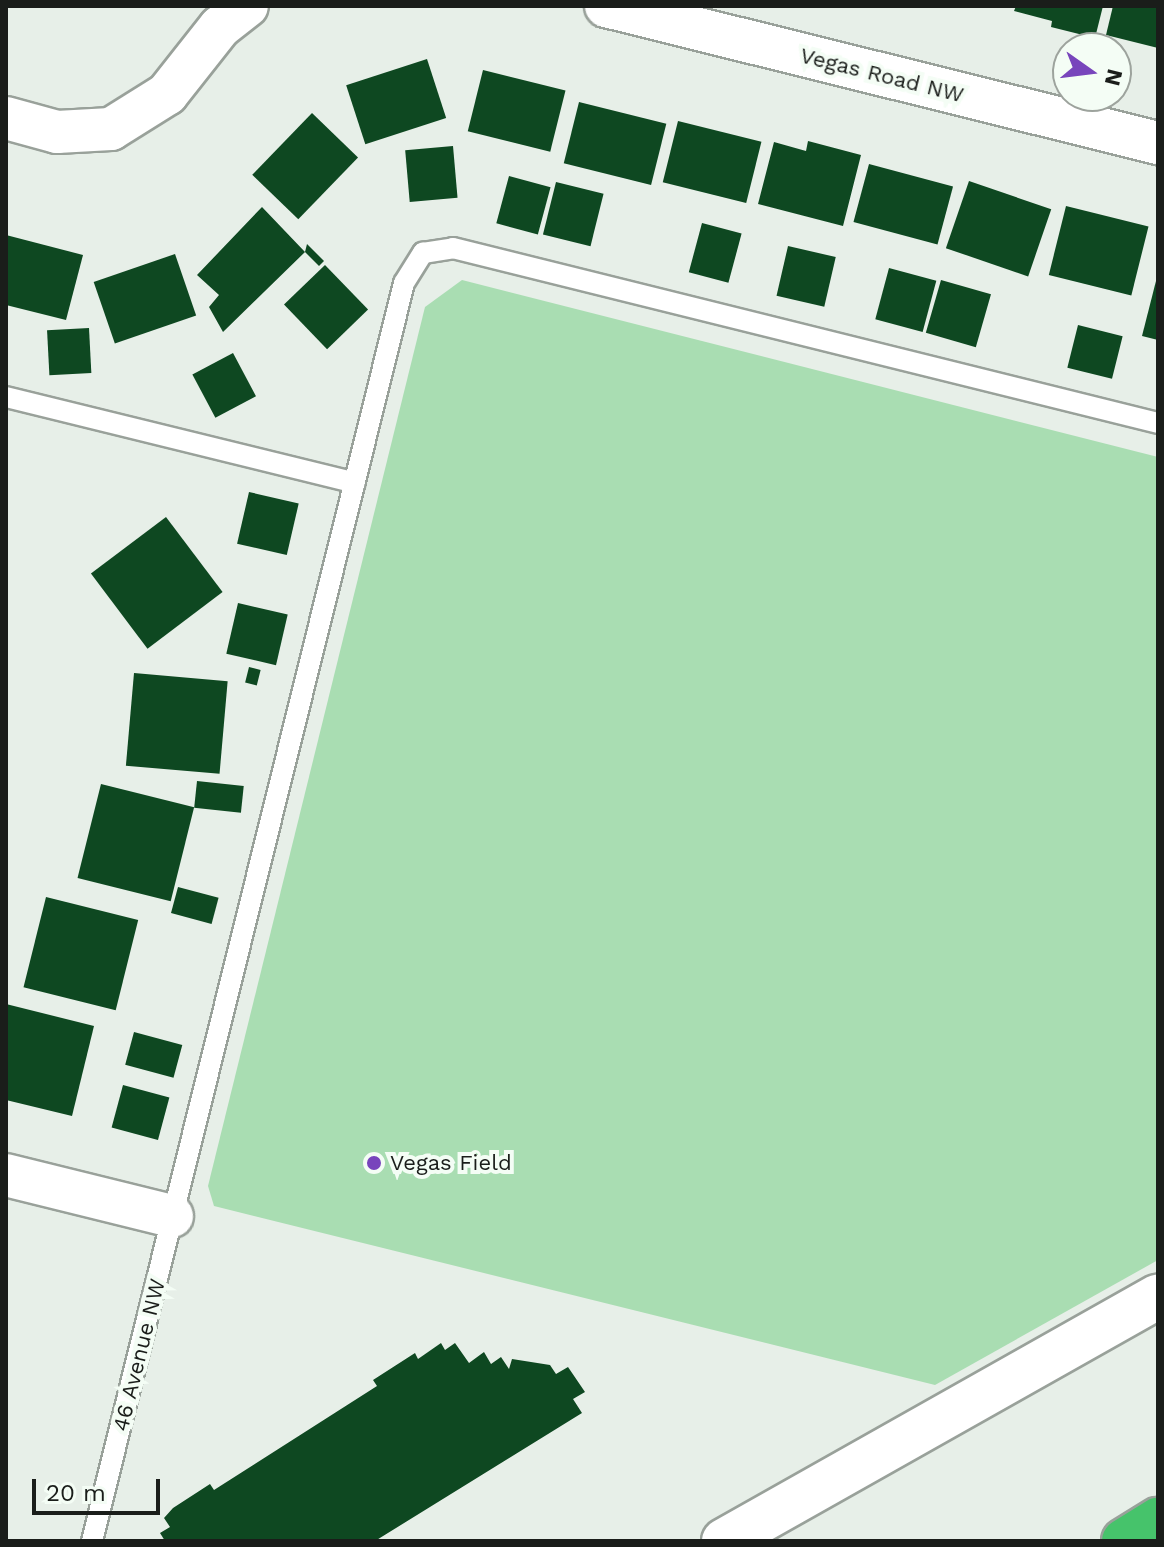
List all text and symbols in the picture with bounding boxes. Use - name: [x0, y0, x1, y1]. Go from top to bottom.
- north arrow: [1052, 32, 1132, 112]
- street label: Vegas Road NW: [797, 42, 967, 108]
- text: N: [1100, 67, 1128, 88]
- place label: Vegas Field: [390, 1150, 512, 1176]
- marker: Vegas Field: [365, 1154, 383, 1172]
- street label: 46 Avenue NW: [107, 1276, 171, 1434]
- scale bar: [36, 1463, 164, 1513]
- text: 20 m: [46, 1479, 106, 1507]

